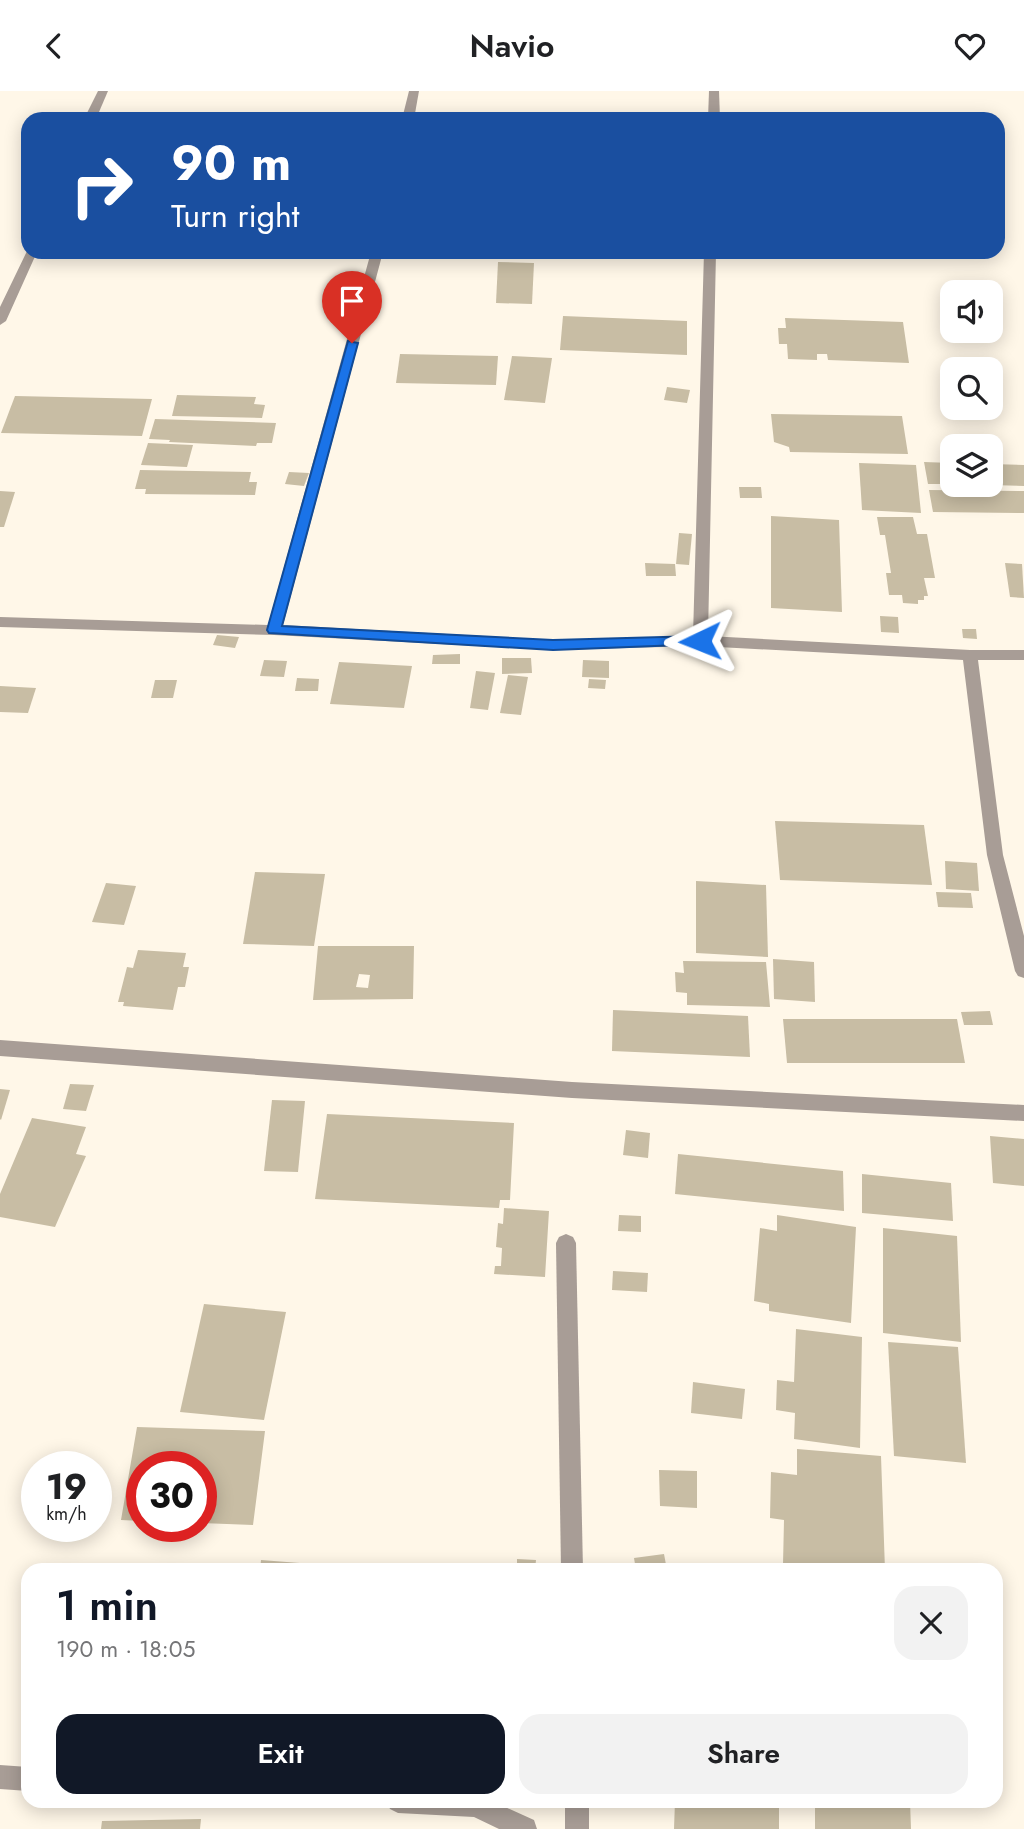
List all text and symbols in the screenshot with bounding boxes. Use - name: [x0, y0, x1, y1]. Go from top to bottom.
- text: Navio: [470, 23, 554, 69]
- icon: back: [35, 27, 73, 65]
- icon: heart: [951, 27, 989, 65]
- text: 90 m: [171, 128, 291, 198]
- icon: right: [56, 140, 147, 231]
- text: Turn right: [171, 193, 300, 239]
- pin: [322, 271, 382, 343]
- map controls: [940, 280, 1003, 497]
- button: sound: [940, 280, 1003, 343]
- icon: arrive: [333, 282, 371, 320]
- button: search: [940, 357, 1003, 420]
- button: layers: [940, 434, 1003, 497]
- position arrow: [663, 604, 737, 678]
- speed limit sign: 30: [126, 1451, 217, 1542]
- text: 19: [46, 1462, 87, 1512]
- text: km/h: [46, 1501, 87, 1527]
- text: 1 min: [56, 1575, 158, 1636]
- button: close: [894, 1586, 968, 1660]
- text: 190 m · 18:05: [56, 1632, 196, 1666]
- button: Exit: [56, 1714, 505, 1794]
- button: Share: [519, 1714, 968, 1794]

